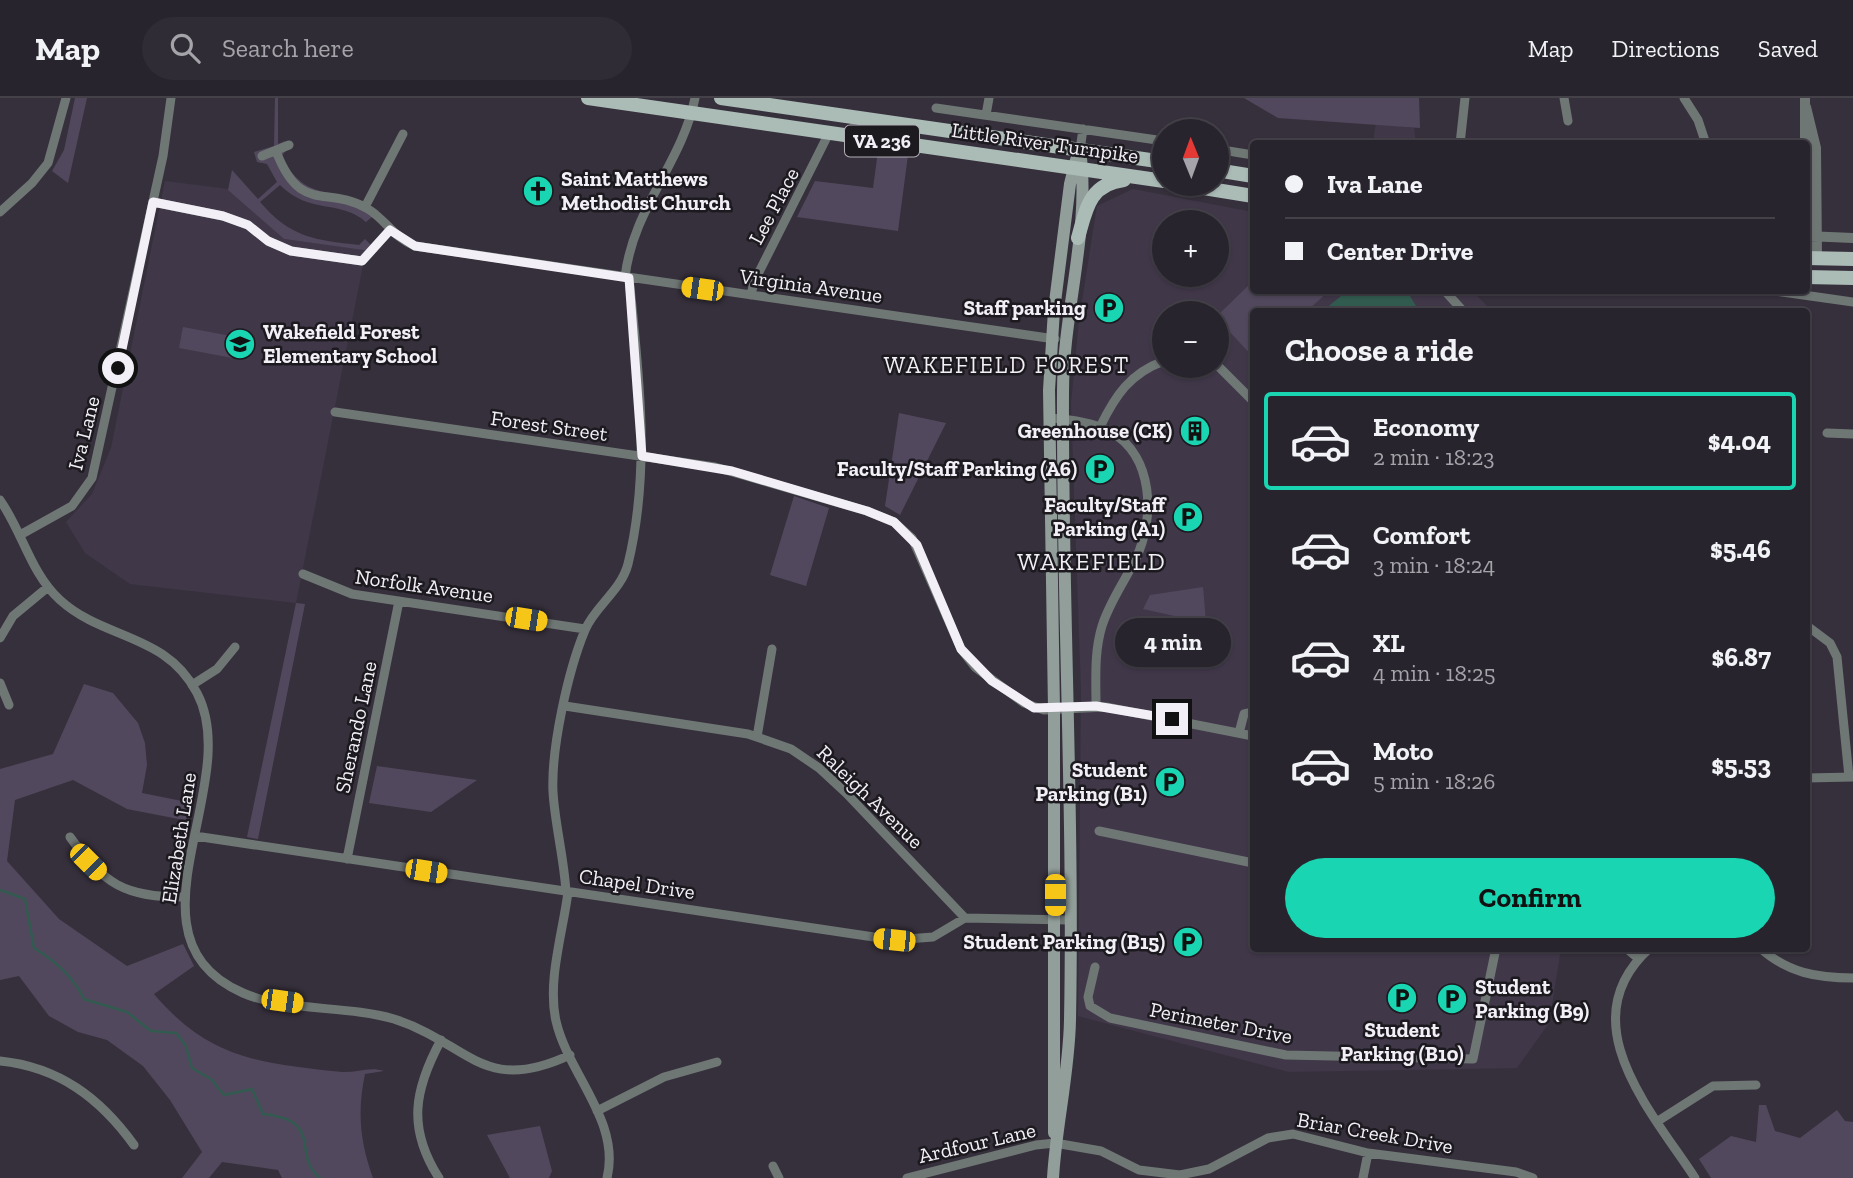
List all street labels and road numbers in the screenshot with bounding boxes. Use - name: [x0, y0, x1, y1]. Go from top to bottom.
- street label: Little River Turnpike: [950, 117, 1140, 168]
- road number: VA 236: [845, 126, 919, 156]
- street label: Lee Place: [743, 163, 804, 248]
- street label: Virginia Avenue: [737, 263, 884, 308]
- street label: Iva Lane: [62, 393, 105, 472]
- street label: Forest Street: [489, 405, 609, 446]
- street label: Norfolk Avenue: [353, 563, 495, 608]
- street label: Sherando Lane: [329, 658, 382, 795]
- street label: Raleigh Avenue: [812, 740, 929, 854]
- street label: Elizabeth Lane: [156, 770, 201, 905]
- street label: Chapel Drive: [578, 863, 697, 904]
- street label: Perimeter Drive: [1148, 996, 1295, 1049]
- street label: Briar Creek Drive: [1295, 1106, 1455, 1159]
- street label: Ardfour Lane: [916, 1117, 1038, 1168]

